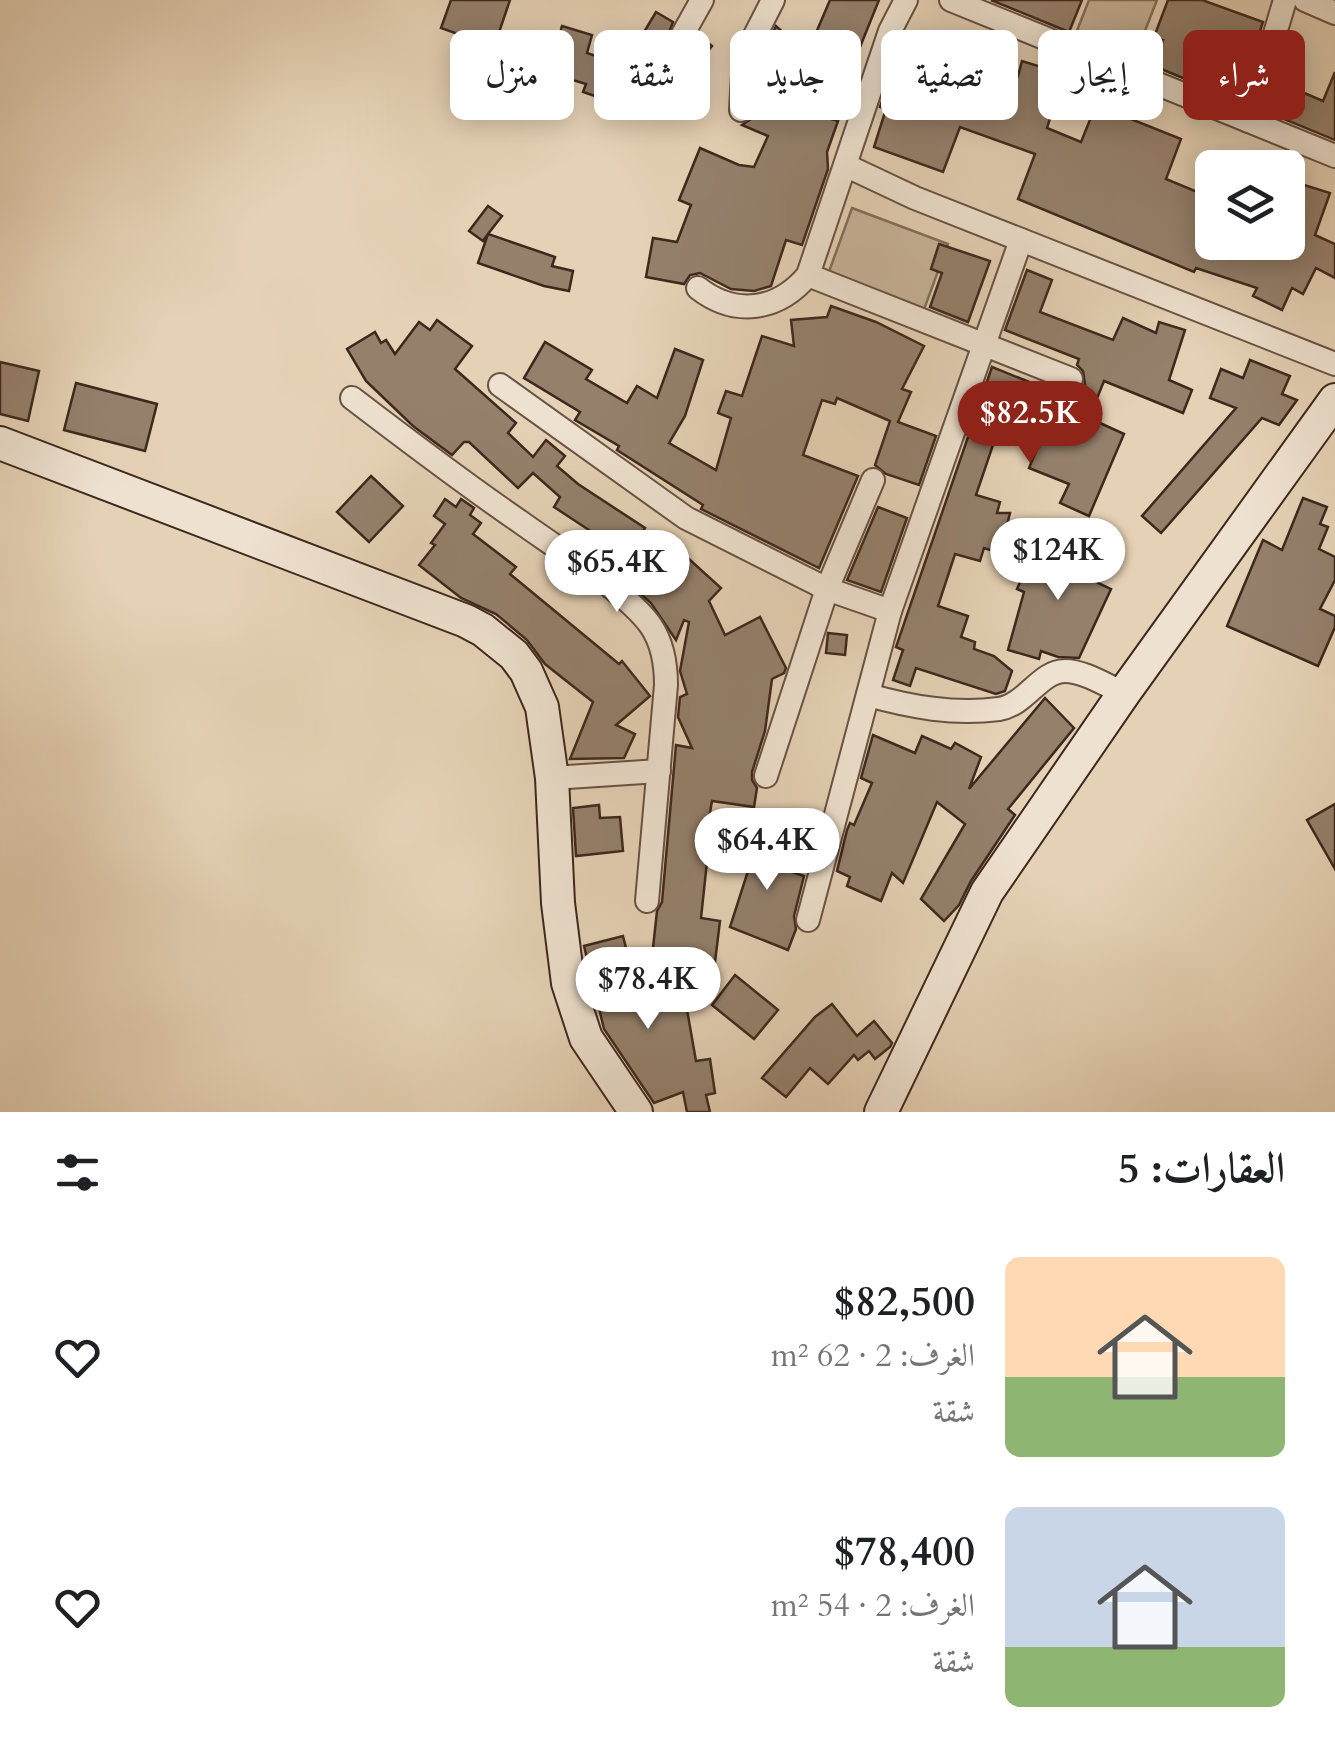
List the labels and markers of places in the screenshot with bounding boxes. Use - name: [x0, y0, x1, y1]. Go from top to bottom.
- pin: $82.5K: [949, 381, 1111, 466]
- pin: $124K: [988, 518, 1128, 603]
- pin: $65.4K: [536, 530, 698, 615]
- pin: $64.4K: [686, 808, 848, 893]
- pin: $78.4K: [567, 947, 729, 1032]

